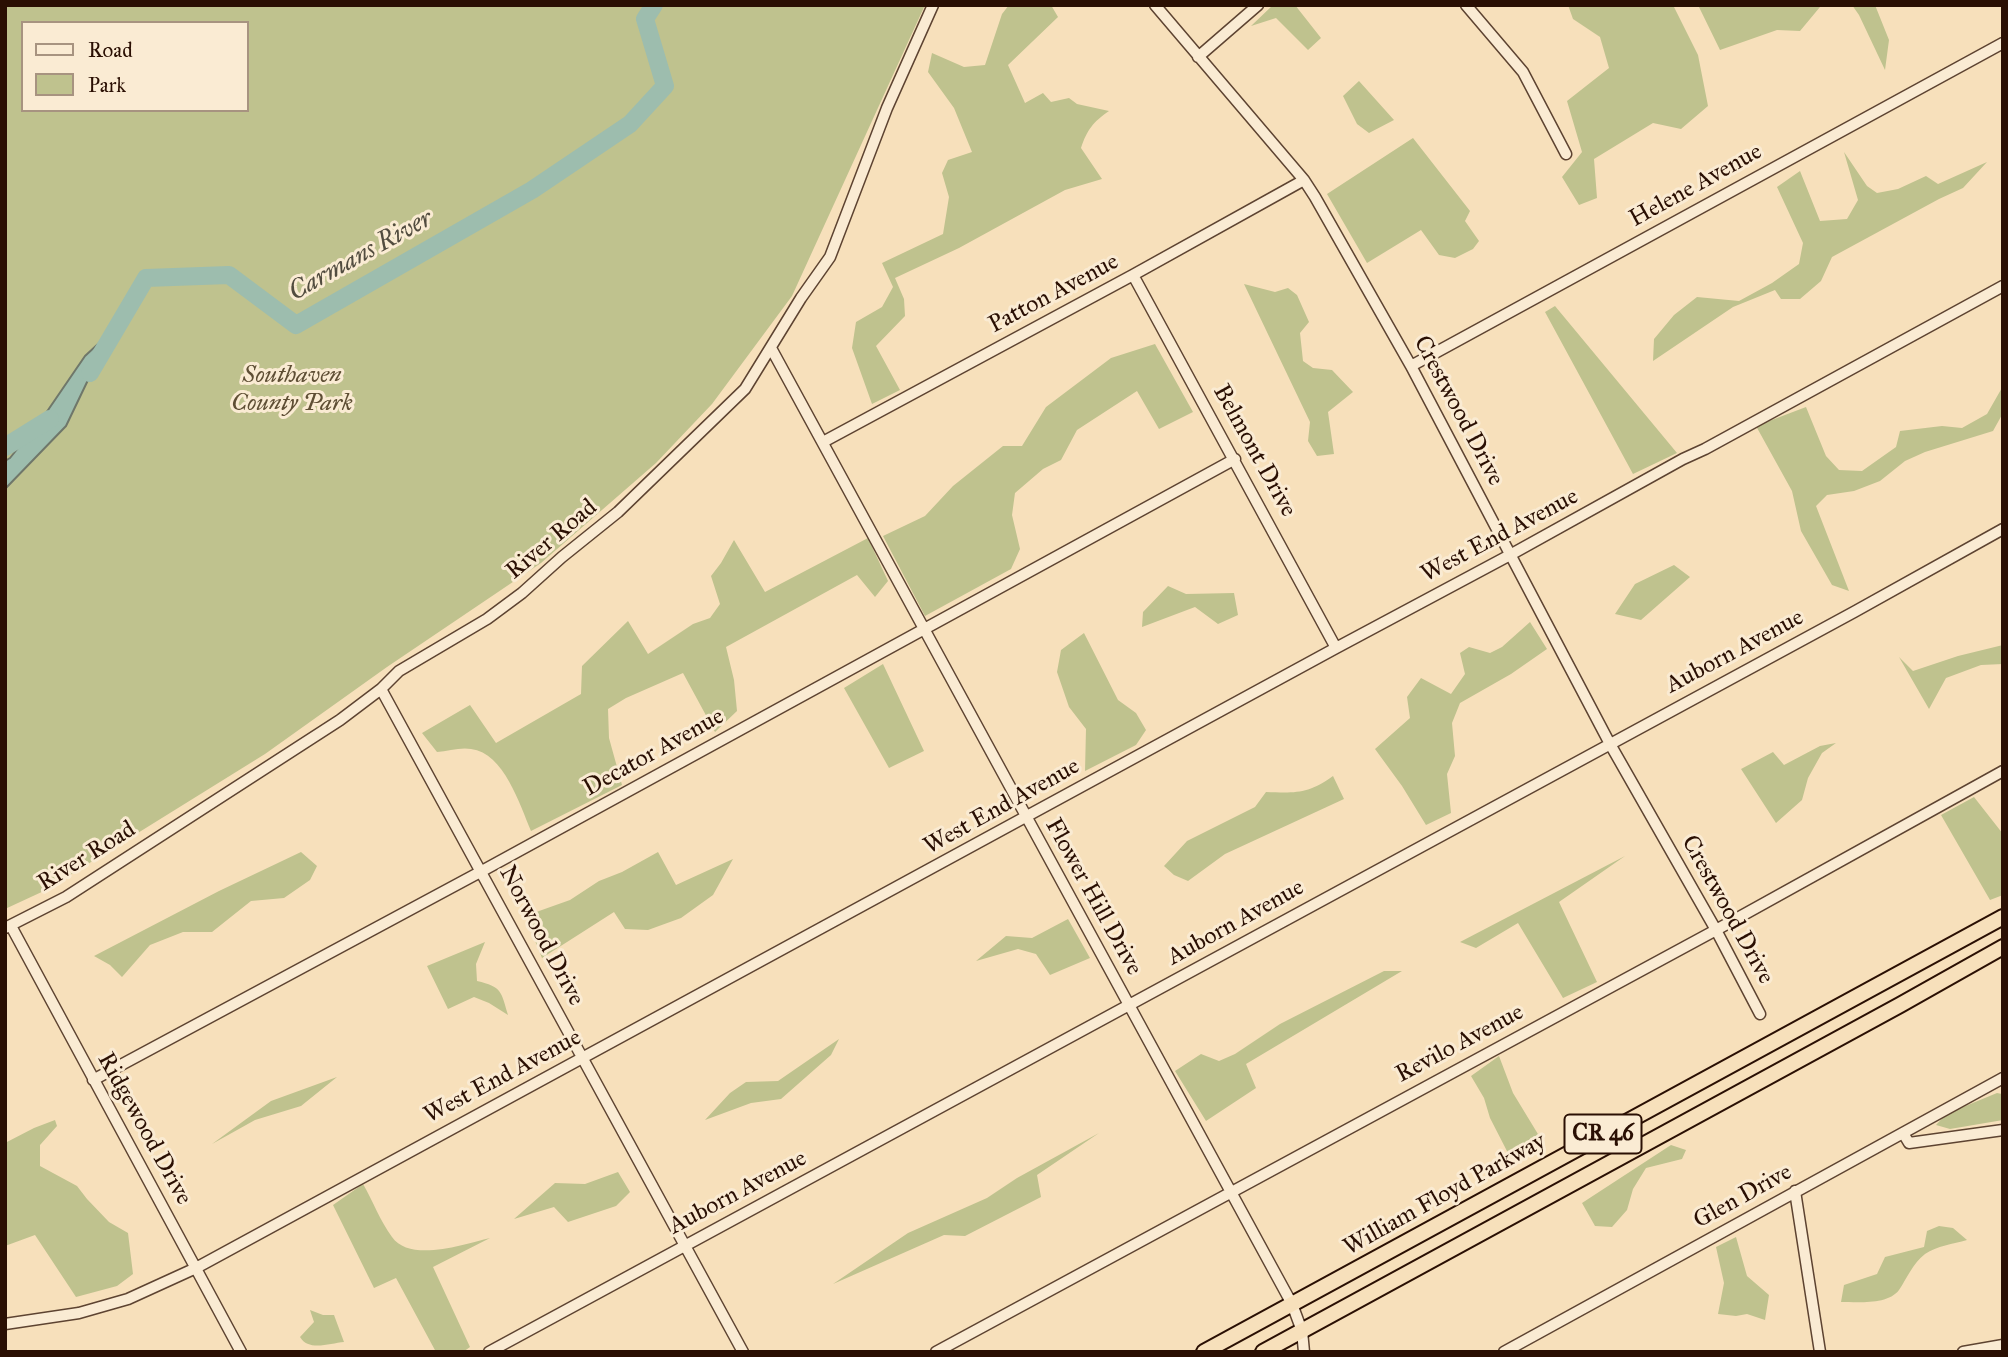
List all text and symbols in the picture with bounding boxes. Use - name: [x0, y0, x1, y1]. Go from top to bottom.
- legend: [21, 21, 248, 112]
- text: Road: [88, 37, 133, 63]
- text: Park: [88, 72, 126, 98]
- street label: Helene Avenue: [1625, 138, 1767, 234]
- water label: Carmans River: [284, 204, 438, 308]
- street label: Patton Avenue: [984, 248, 1124, 340]
- street label: Crestwood Drive: [1406, 331, 1510, 491]
- park label: Southaven County Park: [231, 362, 353, 418]
- street label: Belmont Drive: [1206, 380, 1302, 522]
- street label: West End Avenue: [1417, 483, 1583, 589]
- street label: River Road: [501, 494, 603, 586]
- street label: Auborn Avenue: [1661, 604, 1809, 700]
- street label: Decator Avenue: [579, 703, 729, 803]
- street label: West End Avenue: [919, 752, 1085, 862]
- street label: Flower Hill Drive: [1038, 814, 1148, 980]
- street label: River Road: [33, 816, 141, 898]
- street label: Crestwood Drive: [1674, 831, 1780, 989]
- street label: Norwood Drive: [492, 861, 590, 1011]
- street label: Auborn Avenue: [1163, 874, 1309, 972]
- street label: Revilo Avenue: [1391, 998, 1529, 1090]
- street label: West End Avenue: [420, 1024, 586, 1130]
- street label: Ridgewood Drive: [90, 1048, 198, 1210]
- road number: CR 46: [1564, 1114, 1642, 1154]
- street label: William Floyd Parkway: [1339, 1127, 1551, 1263]
- street label: Auborn Avenue: [664, 1145, 812, 1241]
- street label: Glen Drive: [1689, 1158, 1797, 1236]

